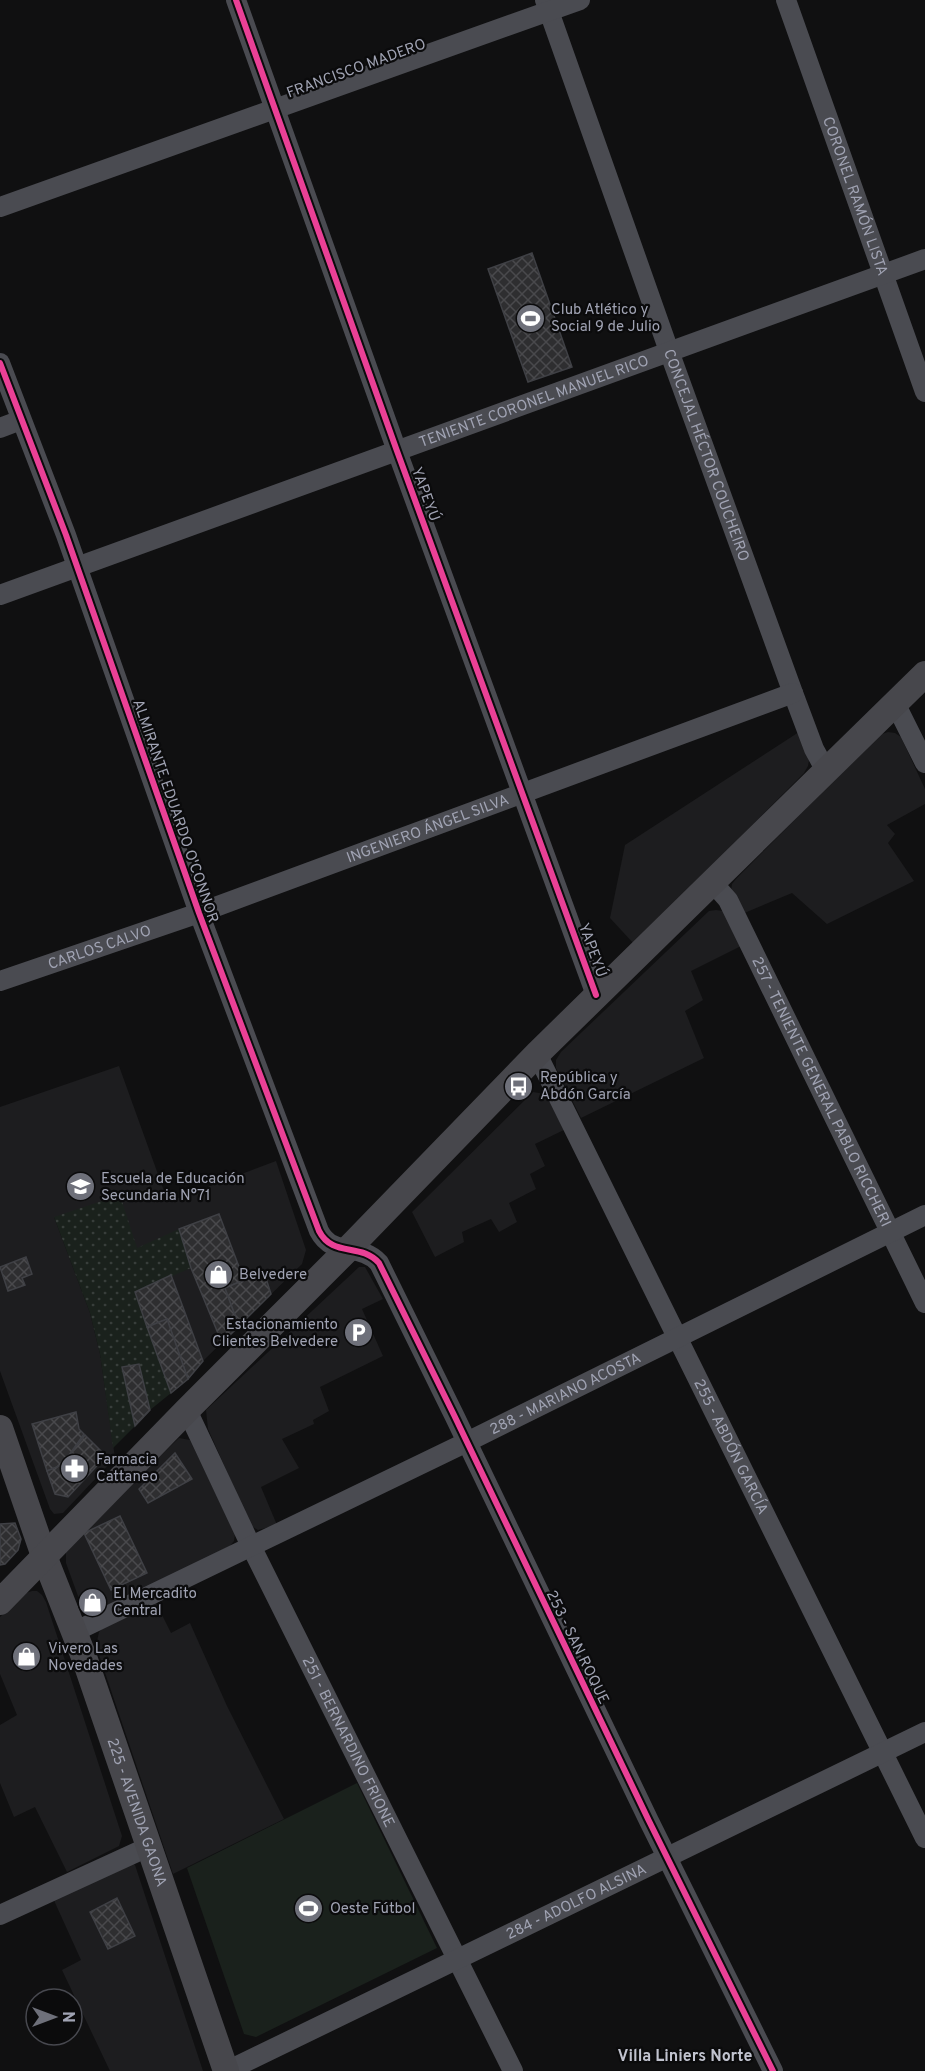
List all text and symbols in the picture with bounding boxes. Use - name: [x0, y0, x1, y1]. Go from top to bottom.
- street label: FRANCISCO MADERO: [284, 35, 429, 103]
- street label: CORONEL RAMÓN LISTA: [817, 114, 891, 279]
- place label: Club Atlético y Social 9 de Julio: [551, 301, 660, 337]
- sports icon: Club Atlético y Social 9 de Julio: [514, 302, 546, 334]
- street label: CONCEJAL HÉCTOR COUCHEIRO: [658, 347, 753, 564]
- street label: TENIENTE CORONEL MANUEL RICO: [417, 352, 652, 453]
- street label: YAPEYÚ: [406, 464, 445, 524]
- street label: ALMIRANTE EDUARDO O'CONNOR: [127, 697, 222, 926]
- street label: INGENIERO ÁNGEL SILVA: [344, 791, 512, 869]
- street label: YAPEYÚ: [573, 920, 612, 980]
- street label: CARLOS CALVO: [46, 922, 154, 975]
- street label: 257 - TENIENTE GENERAL PABLO RICCHERI: [746, 954, 894, 1230]
- place label: República y Abdón García: [540, 1069, 631, 1105]
- bus stop icon: República y Abdón García: [503, 1070, 535, 1102]
- place label: Escuela de Educación Secundaria N°71: [101, 1170, 245, 1206]
- school or university icon: Escuela de Educación Secundaria N°71: [64, 1171, 96, 1203]
- shop icon: Belvedere: [202, 1258, 234, 1290]
- place label: Belvedere: [239, 1266, 307, 1285]
- place label: Estacionamiento Clientes Belvedere: [212, 1316, 338, 1352]
- parking icon: Estacionamiento Clientes Belvedere: [343, 1317, 375, 1349]
- street label: 288 - MARIANO ACOSTA: [487, 1349, 644, 1440]
- street label: 255 - ABDÓN GARCÍA: [688, 1376, 771, 1518]
- place label: Farmacia Cattaneo: [96, 1451, 158, 1487]
- pharmacy icon: Farmacia Cattaneo: [59, 1452, 91, 1484]
- place label: El Mercadito Central: [113, 1585, 197, 1621]
- shop icon: El Mercadito Central: [76, 1586, 108, 1618]
- street label: 253 - SAN ROQUE: [541, 1588, 612, 1708]
- place label: Vivero Las Novedades: [48, 1640, 123, 1676]
- shop icon: Vivero Las Novedades: [11, 1641, 43, 1673]
- street label: 251 - BERNARDINO FRIONE: [297, 1654, 398, 1831]
- street label: 225 - AVENIDA GAONA: [101, 1736, 170, 1890]
- street label: 284 - ADOLFO ALSINA: [503, 1861, 650, 1945]
- sports icon: Oeste Fútbol: [293, 1892, 325, 1924]
- place label: Oeste Fútbol: [330, 1900, 415, 1919]
- north arrow: [24, 1987, 84, 2047]
- text: N: [57, 2011, 77, 2023]
- district label: Villa Liniers Norte: [618, 2047, 753, 2067]

